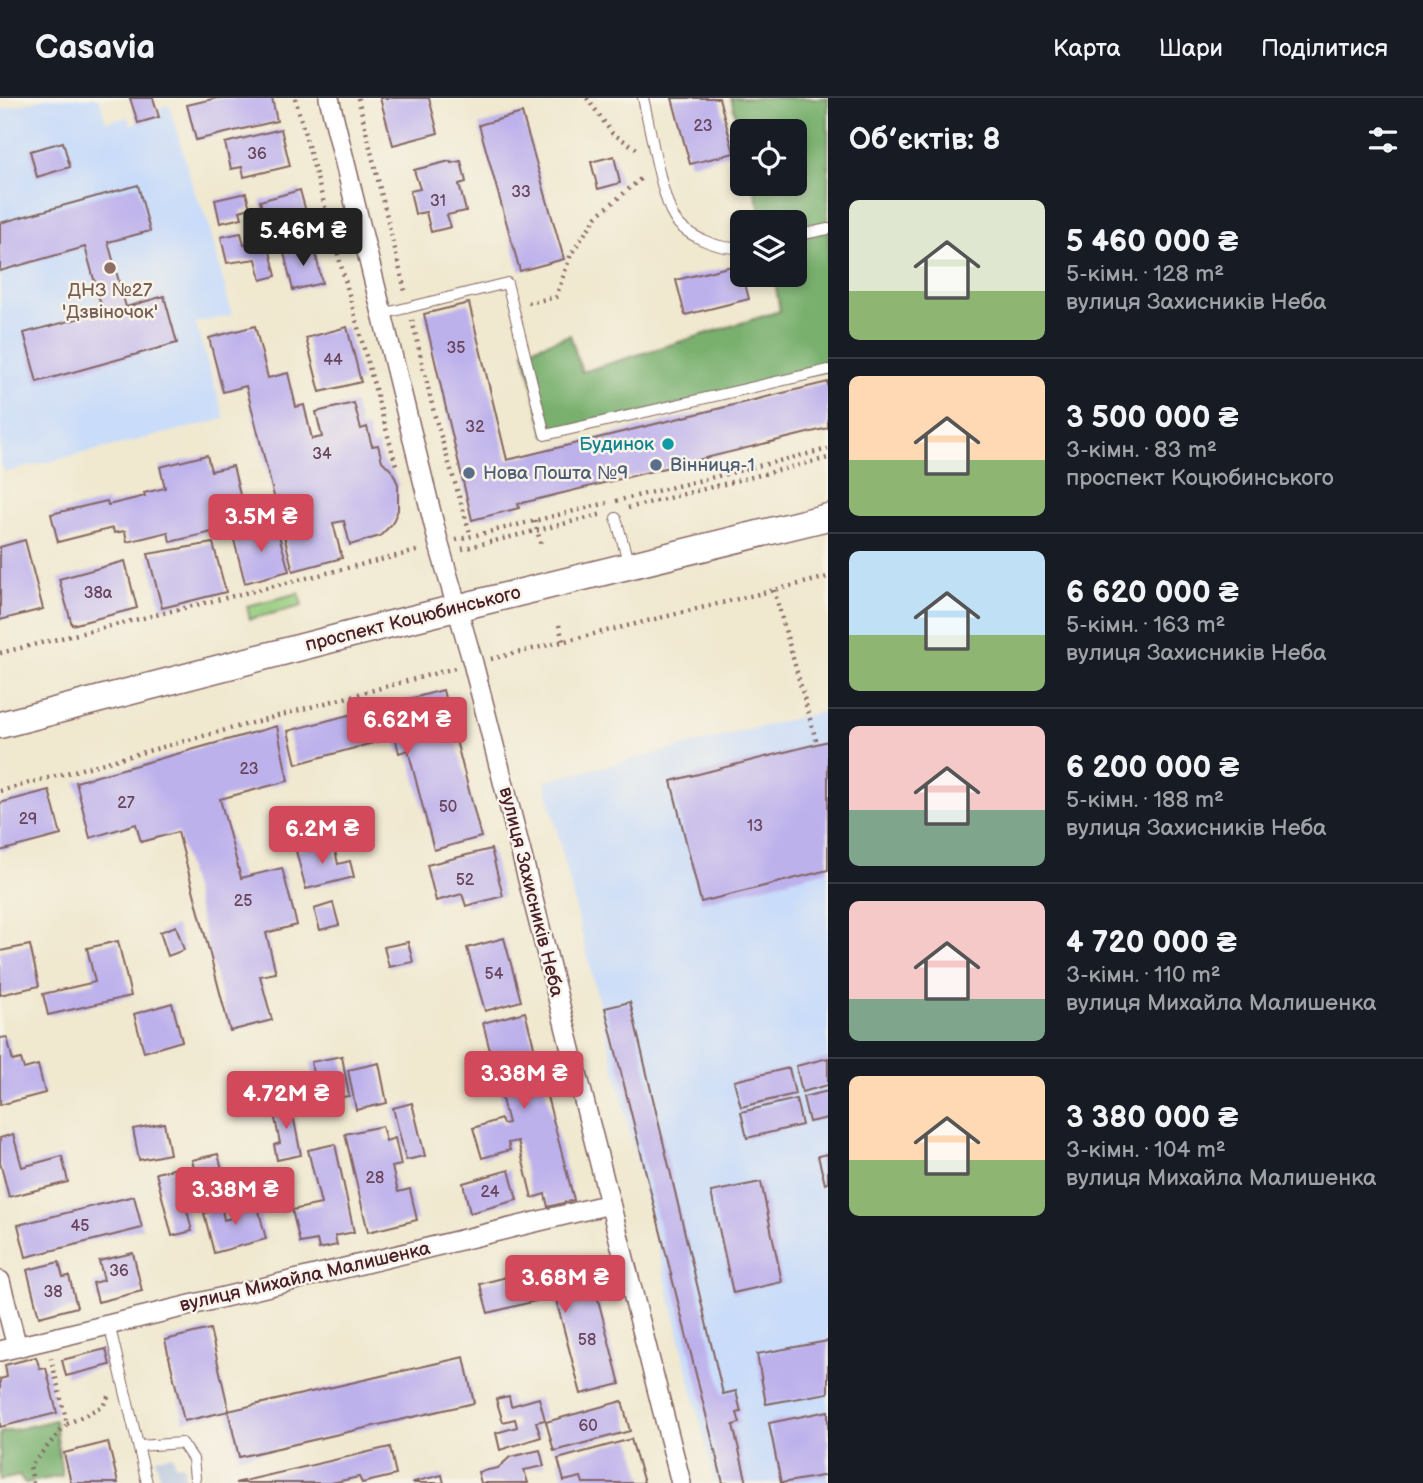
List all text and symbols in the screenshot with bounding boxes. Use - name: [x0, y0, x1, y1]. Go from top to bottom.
- text: Casavia: [35, 28, 155, 68]
- text: Карта: [1053, 34, 1121, 63]
- text: Шари: [1159, 34, 1223, 63]
- text: Поділитися: [1261, 34, 1388, 63]
- house number: 23: [694, 117, 713, 136]
- map controls: [730, 119, 807, 287]
- button: locate: [730, 119, 807, 196]
- icon: filters: [1364, 121, 1402, 159]
- text: Об’єктів: 8: [849, 122, 1001, 158]
- house number: 36: [247, 145, 267, 164]
- house number: 33: [511, 183, 531, 202]
- house number: 31: [430, 192, 446, 211]
- pin: 5.46M ₴: [238, 208, 368, 268]
- button: layers: [730, 210, 807, 287]
- text: 5.46M ₴: [259, 217, 347, 245]
- text: 5 460 000 ₴: [1066, 224, 1238, 260]
- icon: home: [905, 228, 989, 312]
- marker: ДНЗ №27 'Дзвіночок': [102, 260, 118, 276]
- text: 5-кімн. · 128 m²: [1066, 260, 1224, 288]
- place label: ДНЗ №27 'Дзвіночок': [62, 279, 158, 324]
- text: вулиця Захисників Неба: [1066, 288, 1327, 316]
- house number: 35: [446, 339, 466, 358]
- house number: 44: [323, 351, 343, 370]
- text: 3 500 000 ₴: [1066, 400, 1239, 436]
- icon: home: [905, 404, 989, 488]
- house number: 32: [465, 418, 485, 437]
- place label: Будинок: [579, 433, 654, 456]
- marker: Будинок: [660, 436, 676, 452]
- text: 3-кімн. · 83 m²: [1066, 436, 1217, 464]
- house number: 34: [312, 445, 332, 464]
- place label: Вінниця-1: [670, 454, 755, 477]
- marker: Вінниця-1: [648, 457, 664, 473]
- place label: Нова Пошта №9: [483, 462, 628, 485]
- text: проспект Коцюбинського: [1066, 464, 1334, 492]
- marker: Нова Пошта №9: [461, 465, 477, 481]
- pin: 3.5M ₴: [204, 494, 318, 554]
- text: 3.5M ₴: [224, 503, 298, 531]
- text: 6 620 000 ₴: [1066, 575, 1239, 611]
- icon: home: [905, 579, 989, 663]
- street label: проспект Коцюбинського: [303, 581, 523, 657]
- house number: 38а: [84, 584, 113, 603]
- text: 5-кімн. · 163 m²: [1066, 611, 1225, 639]
- text: вулиця Захисників Неба: [1066, 639, 1327, 667]
- pin: 6.62M ₴: [342, 698, 472, 757]
- text: 6.62M ₴: [363, 706, 451, 734]
- text: 6 200 000 ₴: [1066, 750, 1239, 786]
- icon: home: [905, 754, 989, 838]
- house number: 23: [240, 760, 259, 779]
- street label: вулиця Захисників Неба: [494, 785, 568, 999]
- text: 5-кімн. · 188 m²: [1066, 786, 1224, 814]
- house number: 27: [117, 794, 135, 813]
- house number: 50: [439, 798, 457, 817]
- pin: 6.2M ₴: [265, 806, 379, 866]
- house number: 29: [19, 810, 37, 829]
- text: вулиця Захисників Неба: [1066, 814, 1327, 842]
- text: 6.2M ₴: [285, 815, 359, 843]
- house number: 13: [747, 817, 763, 836]
- house number: 52: [456, 871, 475, 890]
- house number: 25: [234, 892, 252, 911]
- text: 4 720 000 ₴: [1066, 925, 1237, 961]
- icon: home: [905, 929, 989, 1013]
- text: 3-кімн. · 110 m²: [1066, 961, 1221, 989]
- house number: 54: [485, 965, 504, 984]
- text: вулиця Михайла Малишенка: [1066, 989, 1377, 1017]
- pin: 3.38M ₴: [459, 1052, 589, 1111]
- text: 3.38M ₴: [480, 1060, 568, 1088]
- pin: 4.72M ₴: [221, 1072, 351, 1131]
- text: 4.72M ₴: [243, 1080, 329, 1108]
- text: 3 380 000 ₴: [1066, 1100, 1238, 1136]
- icon: home: [905, 1104, 989, 1188]
- text: 3-кімн. · 104 m²: [1066, 1136, 1226, 1164]
- text: вулиця Михайла Малишенка: [1066, 1164, 1377, 1192]
- pin: 3.38M ₴: [170, 1168, 300, 1227]
- house number: 28: [366, 1169, 384, 1188]
- text: 3.38M ₴: [191, 1176, 279, 1204]
- house number: 24: [481, 1183, 500, 1202]
- house number: 45: [71, 1217, 89, 1236]
- street label: вулиця Михайла Малишенка: [177, 1237, 433, 1317]
- pin: 3.68M ₴: [500, 1256, 630, 1315]
- house number: 36: [109, 1262, 129, 1281]
- text: 3.68M ₴: [521, 1264, 609, 1292]
- house number: 38: [43, 1283, 63, 1302]
- house number: 58: [578, 1331, 596, 1350]
- house number: 60: [578, 1417, 598, 1436]

